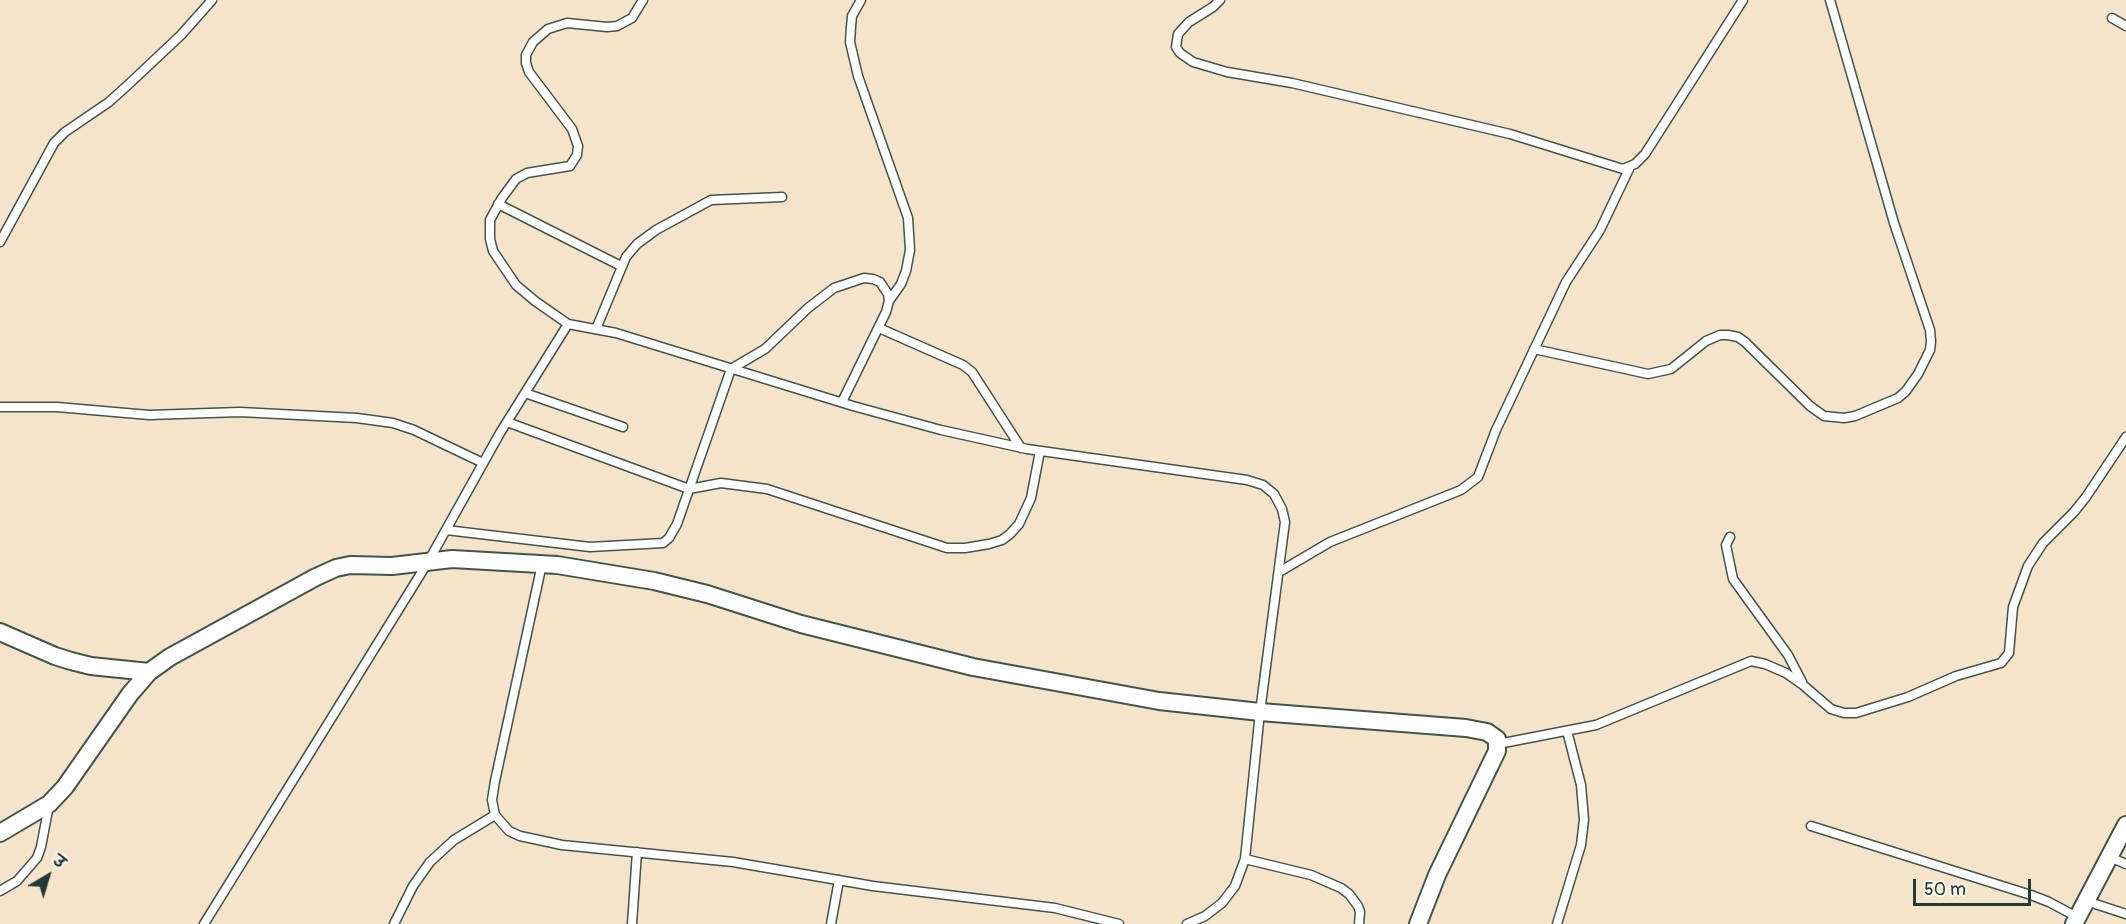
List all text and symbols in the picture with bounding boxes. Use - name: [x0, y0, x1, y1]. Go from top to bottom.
- north arrow: [18, 846, 78, 906]
- text: उ: [49, 851, 69, 873]
- scale bar: [1916, 867, 2034, 905]
- text: 50 m: [1924, 878, 1966, 901]

